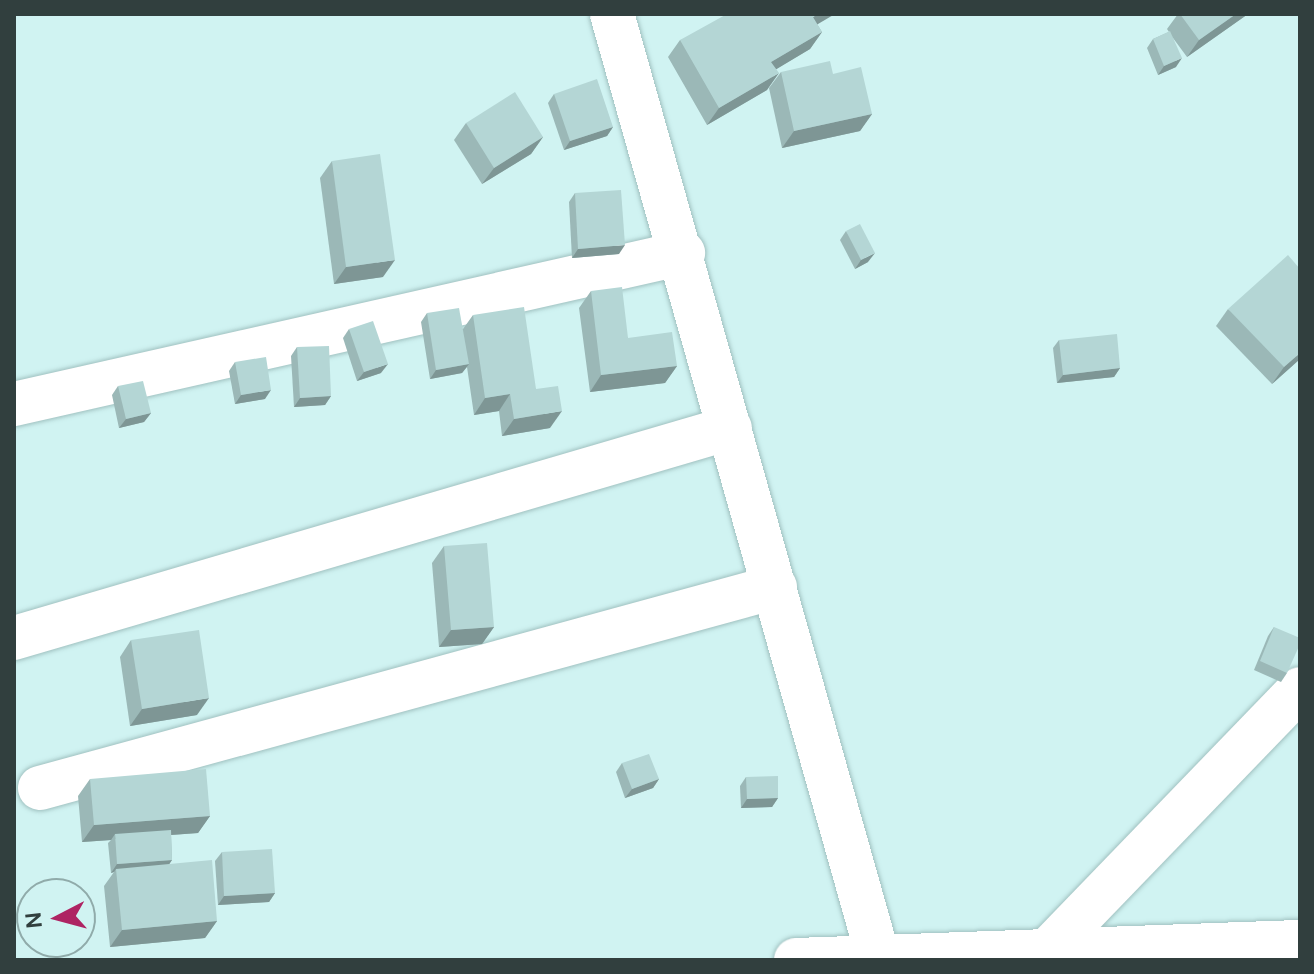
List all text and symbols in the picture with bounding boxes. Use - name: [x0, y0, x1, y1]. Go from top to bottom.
- north arrow: [16, 878, 96, 958]
- text: N: [18, 911, 49, 930]

